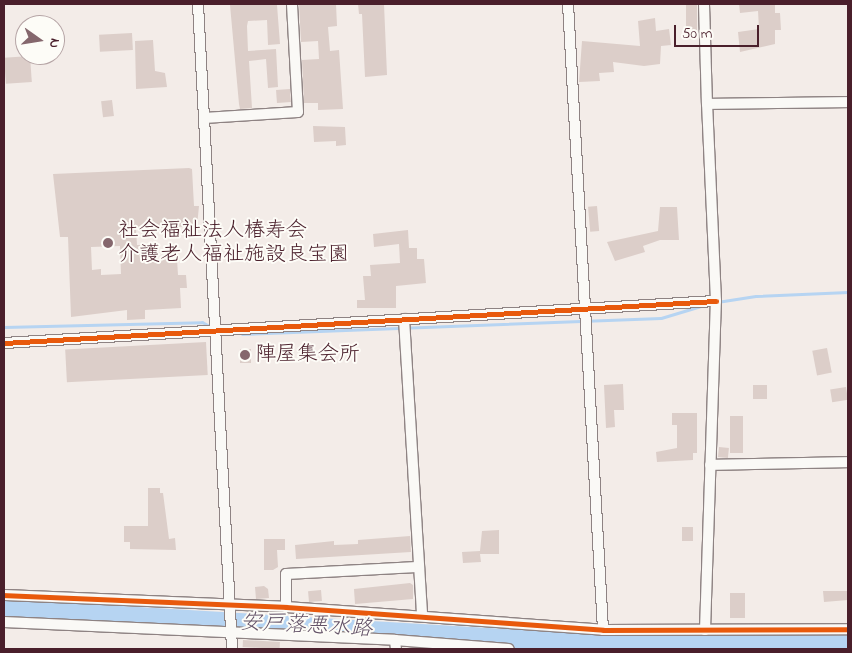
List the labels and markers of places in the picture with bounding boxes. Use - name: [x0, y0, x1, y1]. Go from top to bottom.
- place label: 社会福祉法人椿寿会 介護老人福祉施設良宝園: [118, 218, 349, 268]
- marker: 社会福祉法人椿寿会 介護老人福祉施設良宝園: [102, 237, 114, 249]
- place label: 陣屋集会所: [255, 342, 360, 368]
- marker: 陣屋集会所: [239, 349, 251, 361]

